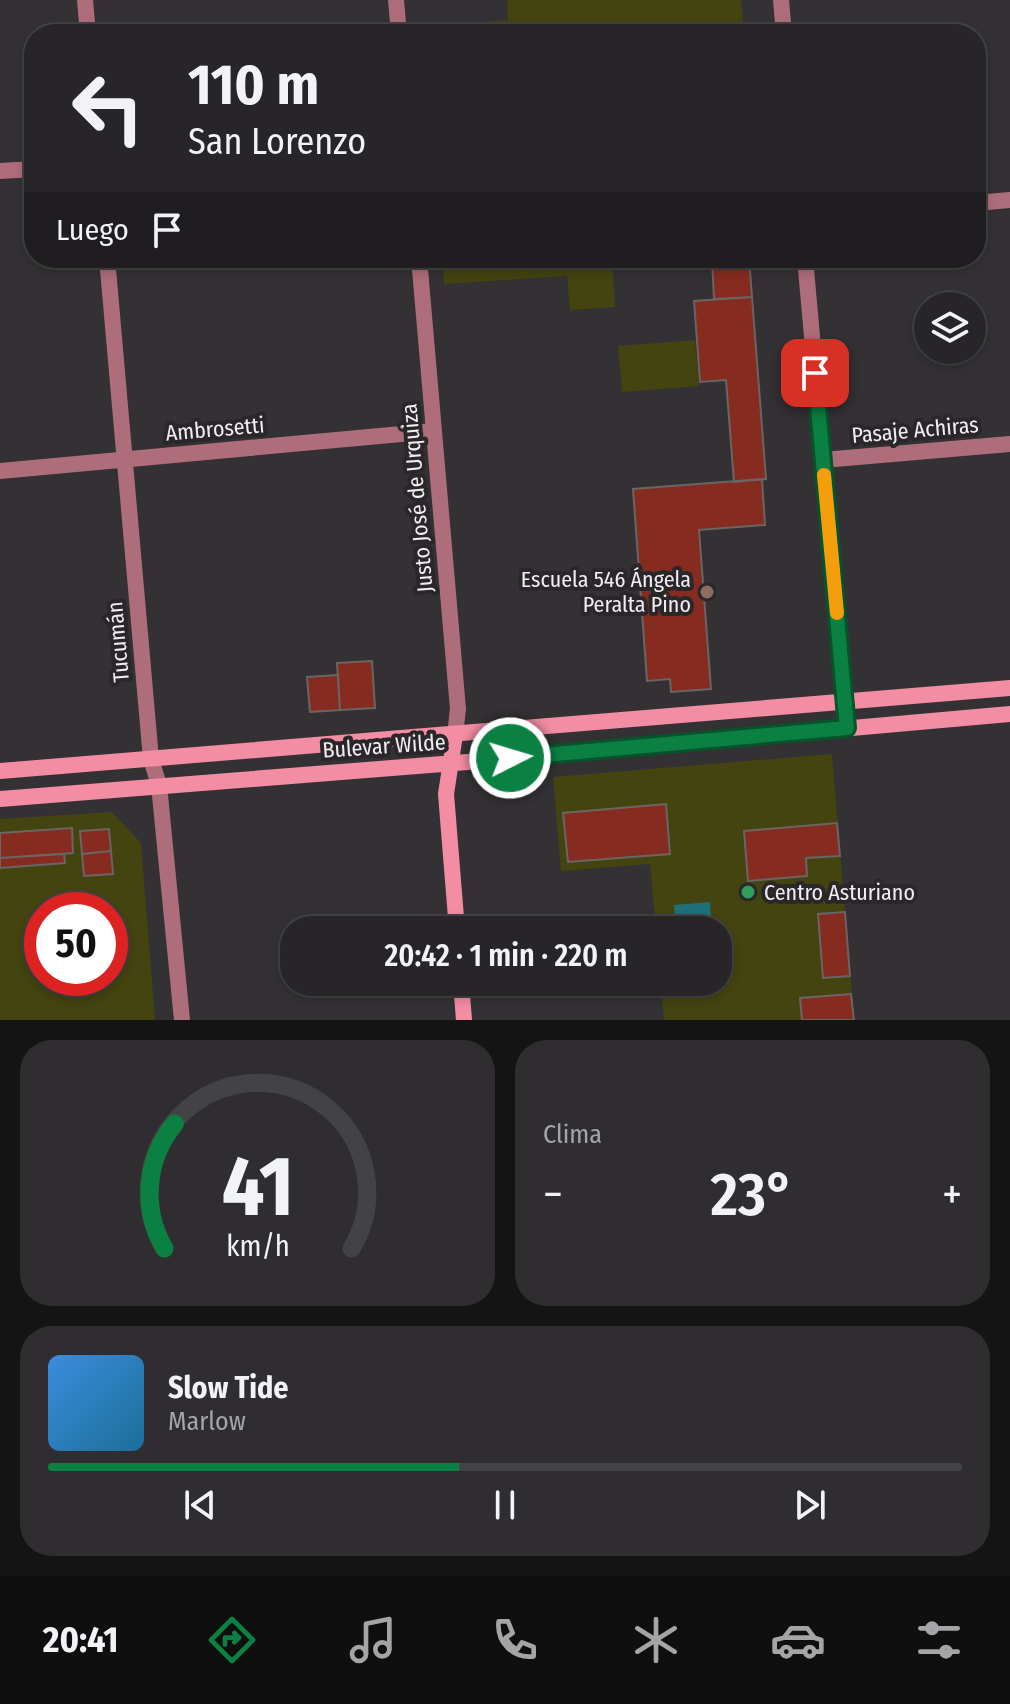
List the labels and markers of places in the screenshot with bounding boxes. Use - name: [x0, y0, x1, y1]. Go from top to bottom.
- pin: [781, 339, 849, 407]
- place label: Escuela 546 Ángela Peralta Pino: [521, 566, 691, 618]
- marker: Escuela 546 Ángela Peralta Pino: [698, 583, 716, 601]
- place label: Centro Asturiano: [764, 879, 915, 906]
- marker: Centro Asturiano: [739, 883, 757, 901]

